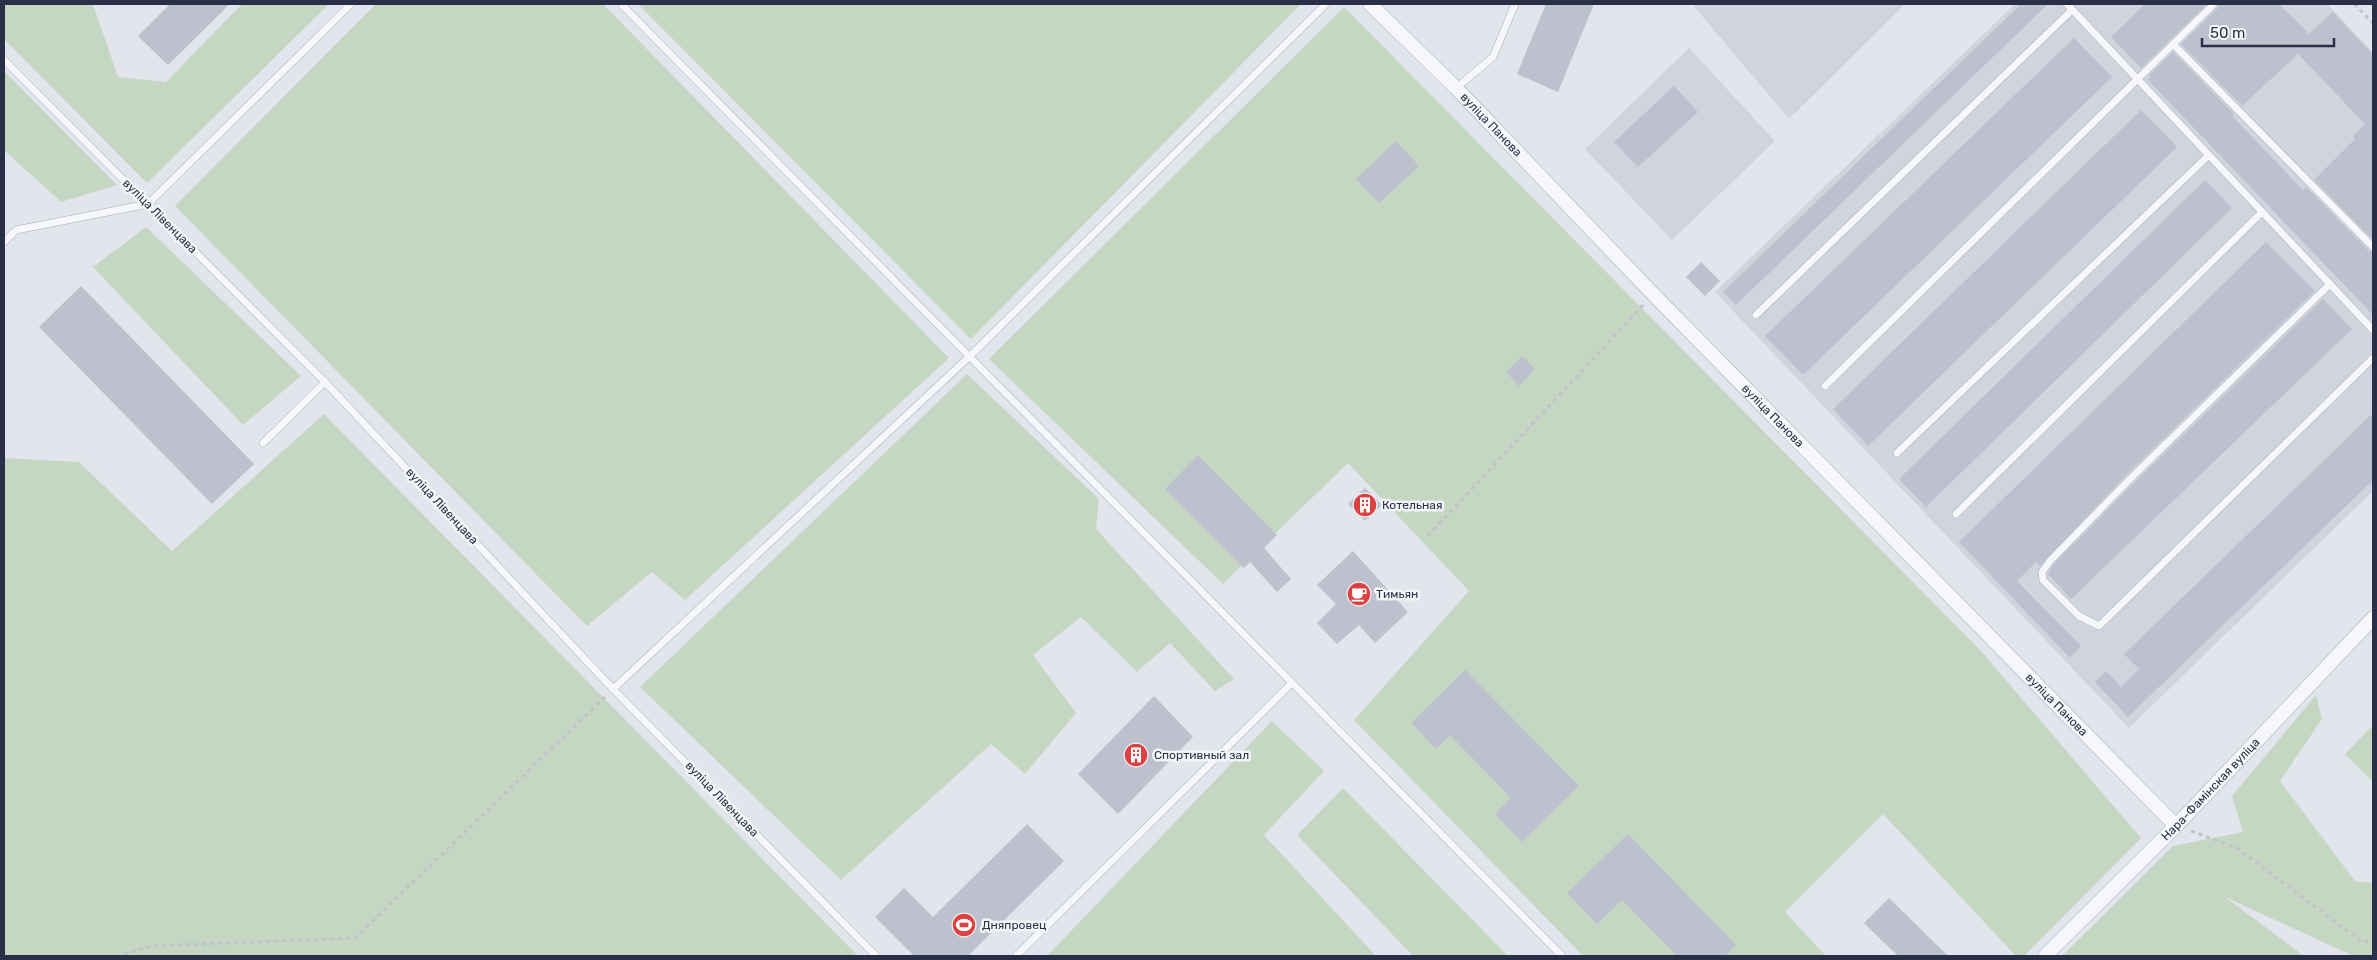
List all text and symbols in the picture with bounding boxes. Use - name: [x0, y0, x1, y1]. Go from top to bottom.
- scale bar: [2202, 15, 2334, 47]
- text: 50 m: [2210, 24, 2245, 42]
- street label: вуліца Панова: [1457, 90, 1525, 159]
- street label: вуліца Лівенцава: [120, 176, 200, 256]
- street label: вуліца Панова: [1739, 381, 1807, 450]
- street label: вуліца Лівенцава: [403, 465, 481, 547]
- building icon: Котельная: [1352, 492, 1378, 518]
- place label: Котельная: [1382, 498, 1442, 512]
- cafe icon: Тимьян: [1346, 581, 1372, 607]
- place label: Тимьян: [1376, 587, 1418, 601]
- street label: вуліца Панова: [2023, 670, 2091, 739]
- street label: Нара-Фамінская вуліца: [2159, 735, 2263, 843]
- building icon: Спортивный зал: [1123, 742, 1149, 768]
- place label: Спортивный зал: [1154, 748, 1249, 762]
- street label: вуліца Лівенцава: [682, 758, 762, 840]
- sports icon: Дняпровец: [951, 912, 977, 938]
- place label: Дняпровец: [982, 918, 1047, 932]

